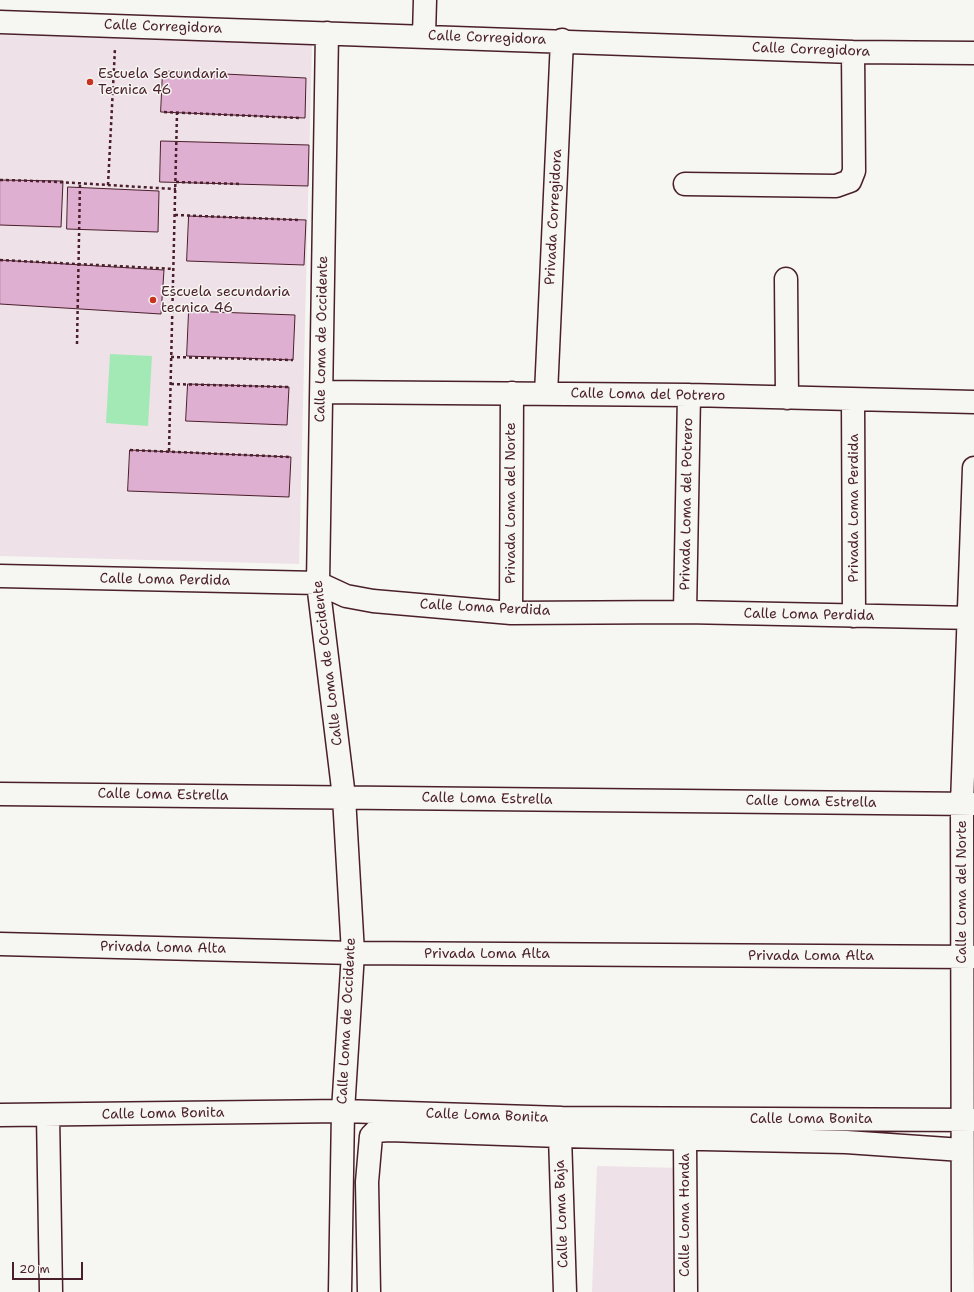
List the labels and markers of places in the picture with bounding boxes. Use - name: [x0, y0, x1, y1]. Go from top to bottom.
- place label: Escuela Secundaria Tecnica 46: [98, 66, 228, 98]
- marker: Escuela Secundaria Tecnica 46: [85, 77, 95, 87]
- place label: Escuela secundaria tecnica 46: [161, 284, 290, 316]
- marker: Escuela secundaria tecnica 46: [148, 295, 158, 305]

